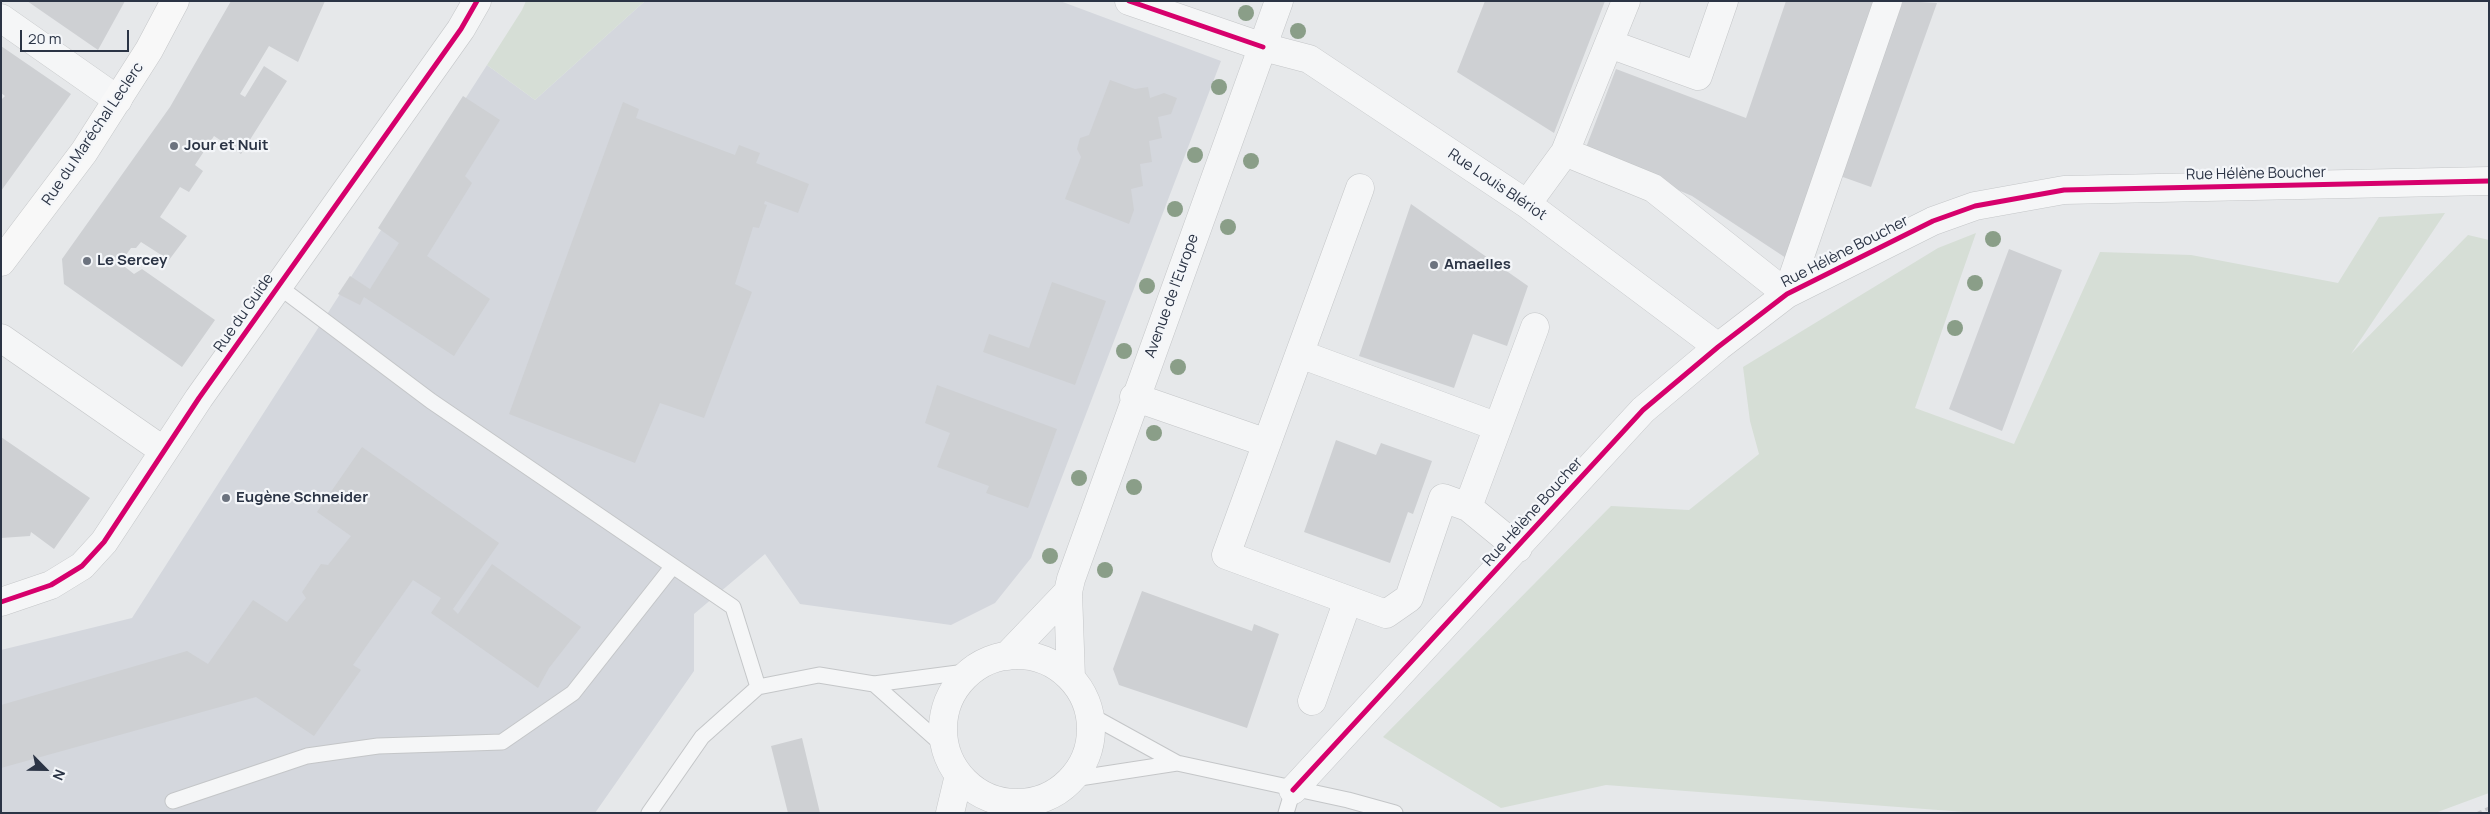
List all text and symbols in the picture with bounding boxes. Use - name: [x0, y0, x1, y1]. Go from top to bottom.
- scale bar: [22, 20, 131, 52]
- text: 20 m: [28, 28, 61, 49]
- street label: Rue du Maréchal Leclerc: [38, 59, 148, 209]
- place label: Jour et Nuit: [184, 137, 269, 155]
- marker: Jour et Nuit: [168, 140, 180, 152]
- street label: Rue Louis Blériot: [1444, 145, 1550, 225]
- street label: Rue Hélène Boucher: [2186, 164, 2326, 184]
- street label: Rue Hélène Boucher: [1778, 212, 1912, 292]
- street label: Avenue de l'Europe: [1141, 232, 1203, 360]
- place label: Le Sercey: [97, 252, 167, 270]
- marker: Le Sercey: [81, 255, 93, 267]
- place label: Amaelles: [1444, 256, 1511, 274]
- marker: Amaelles: [1428, 259, 1440, 271]
- street label: Rue du Guide: [210, 270, 278, 356]
- street label: Rue Hélène Boucher: [1479, 454, 1587, 570]
- place label: Eugène Schneider: [236, 489, 368, 507]
- marker: Eugène Schneider: [220, 492, 232, 504]
- north arrow: [20, 744, 70, 794]
- text: N: [49, 767, 70, 783]

